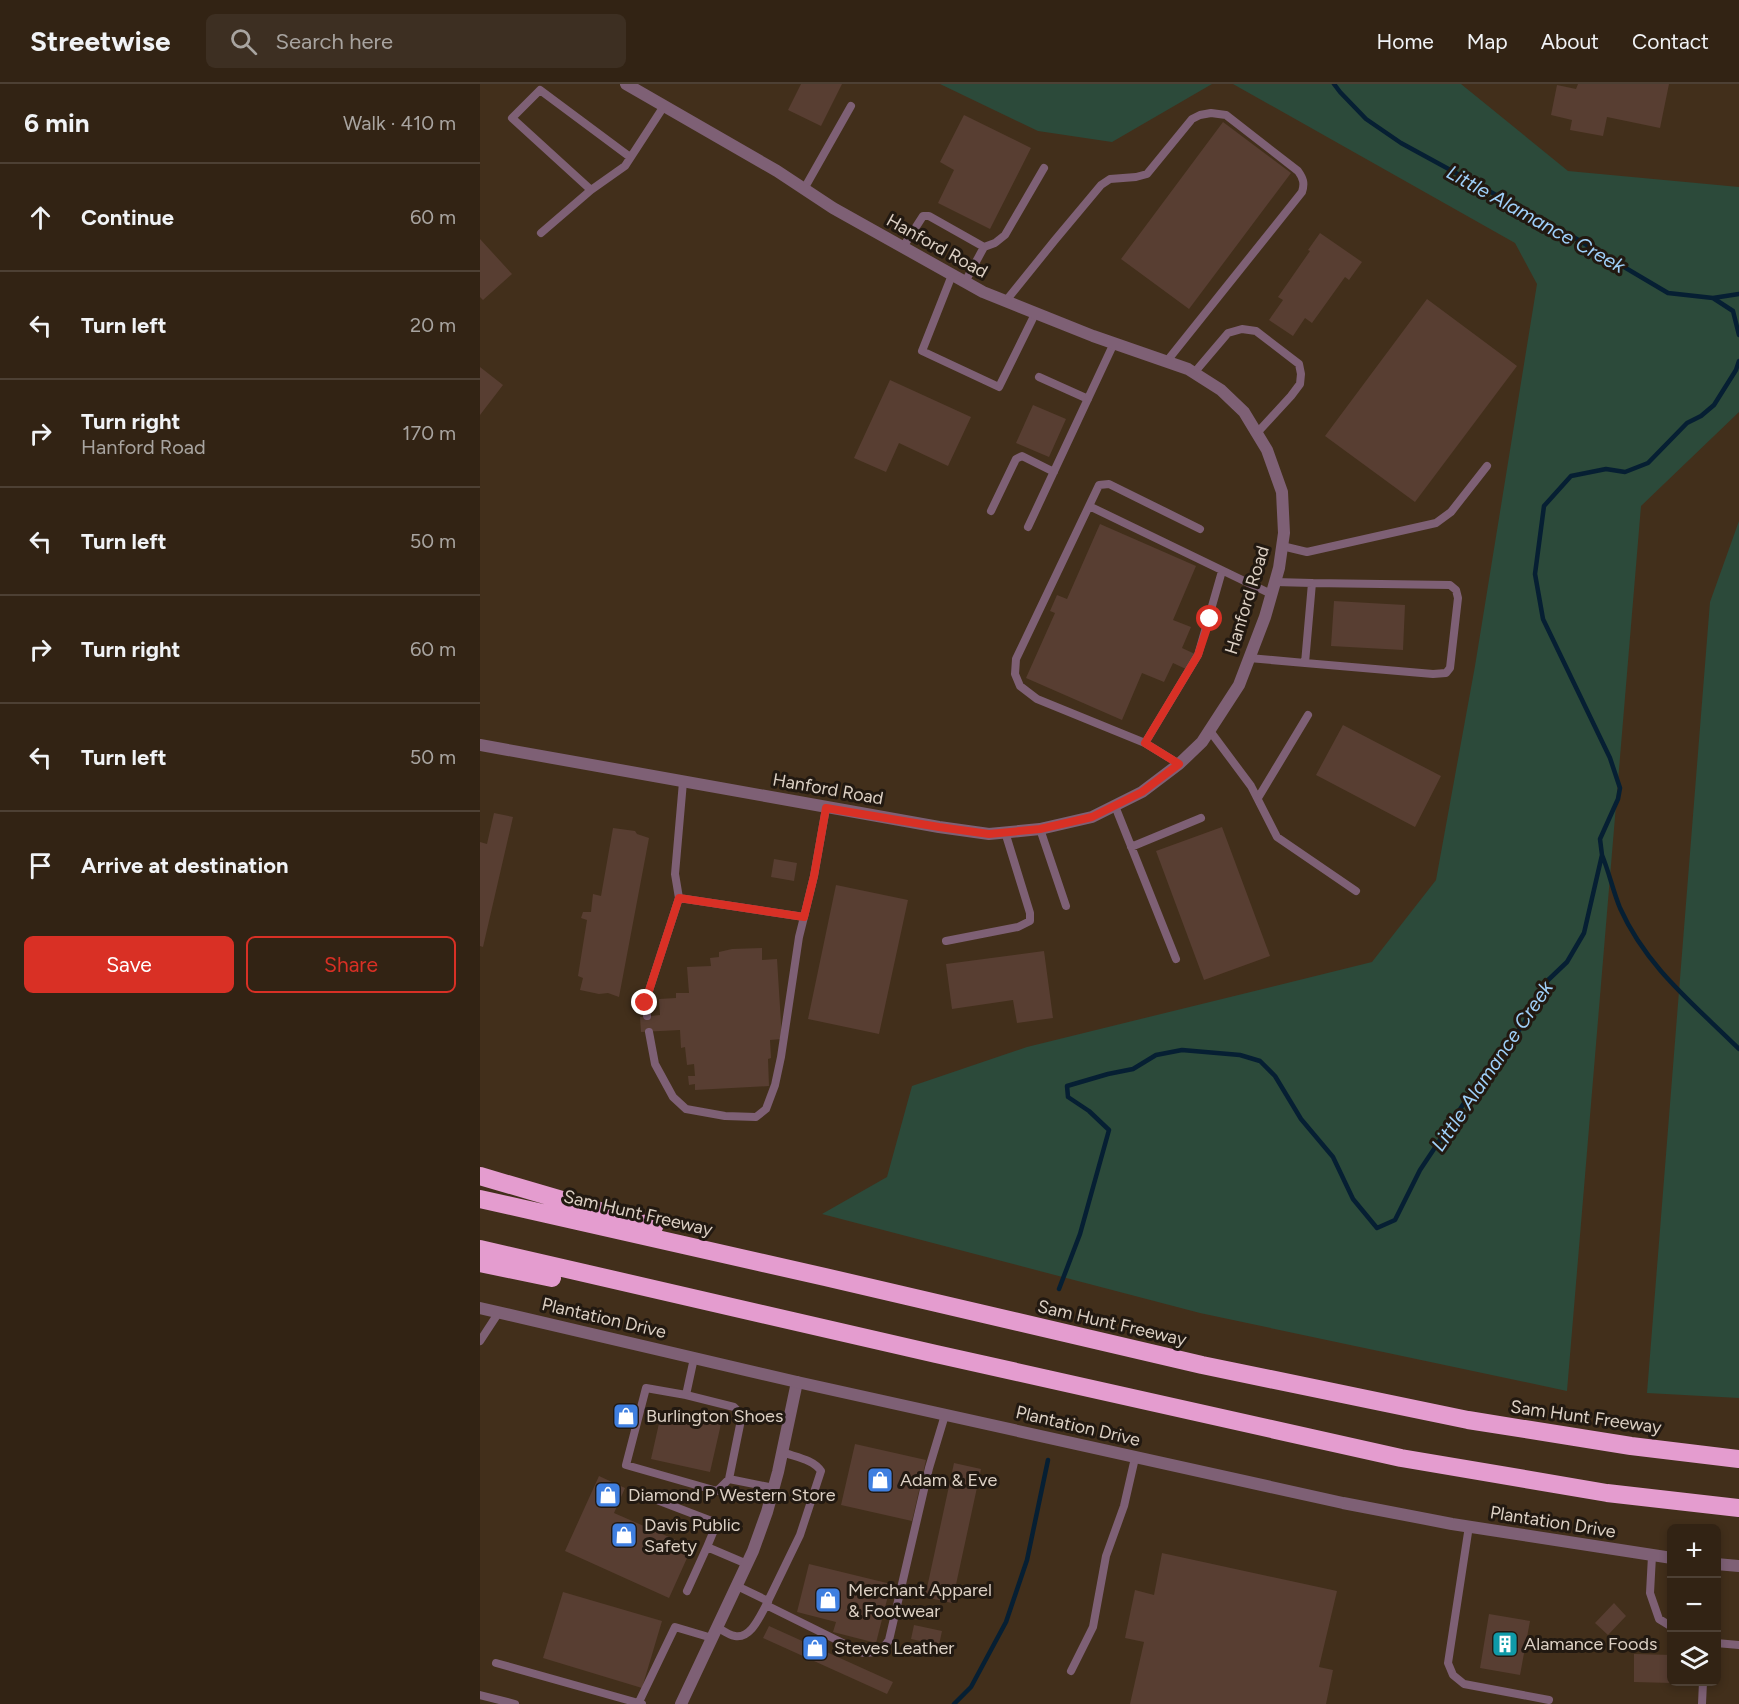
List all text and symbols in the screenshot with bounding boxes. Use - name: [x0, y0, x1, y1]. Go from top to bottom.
- search box: [206, 14, 626, 68]
- text: Streetwise: [30, 24, 170, 58]
- icon: search: [227, 25, 260, 58]
- text: Search here: [275, 28, 393, 55]
- text: Home: [1377, 29, 1434, 54]
- text: Map: [1467, 29, 1508, 54]
- text: About: [1541, 29, 1599, 54]
- text: Contact: [1632, 29, 1709, 54]
- text: 6 min: [24, 107, 90, 139]
- text: Walk · 410 m: [343, 111, 456, 135]
- water label: Little Alamance Creek: [1443, 160, 1630, 279]
- icon: ahead: [24, 201, 57, 234]
- text: Continue: [81, 204, 174, 231]
- text: 60 m: [410, 205, 456, 229]
- street label: Hanford Road: [883, 209, 991, 283]
- icon: left: [24, 309, 57, 342]
- text: Turn left: [81, 312, 167, 339]
- text: 20 m: [410, 313, 456, 337]
- text: Turn right: [81, 408, 180, 435]
- icon: right: [24, 417, 57, 450]
- text: 170 m: [402, 421, 456, 445]
- text: Hanford Road: [81, 435, 206, 459]
- icon: left: [24, 525, 57, 558]
- text: Turn left: [81, 528, 167, 555]
- text: 50 m: [410, 529, 456, 553]
- street label: Hanford Road: [1220, 543, 1274, 657]
- route start: [1196, 605, 1222, 631]
- icon: right: [24, 633, 57, 666]
- text: Turn right: [81, 636, 180, 663]
- text: 60 m: [410, 637, 456, 661]
- icon: left: [24, 741, 57, 774]
- text: Turn left: [81, 744, 167, 771]
- text: 50 m: [410, 745, 456, 769]
- street label: Hanford Road: [771, 768, 885, 810]
- icon: arrive: [24, 849, 57, 882]
- text: Arrive at destination: [81, 852, 289, 879]
- button: Save: [24, 936, 234, 993]
- button: Share: [246, 936, 456, 993]
- water label: Little Alamance Creek: [1426, 975, 1559, 1156]
- route end: [631, 989, 657, 1015]
- street label: Sam Hunt Freeway: [561, 1185, 715, 1241]
- street label: Plantation Drive: [540, 1293, 669, 1343]
- street label: Sam Hunt Freeway: [1035, 1295, 1189, 1351]
- street label: Sam Hunt Freeway: [1509, 1396, 1663, 1439]
- shop icon: Burlington Shoes: [611, 1401, 641, 1431]
- street label: Plantation Drive: [1014, 1401, 1143, 1451]
- place label: Burlington Shoes: [646, 1405, 783, 1427]
- shop icon: Adam & Eve: [865, 1465, 895, 1495]
- place label: Adam & Eve: [900, 1469, 997, 1491]
- shop icon: Diamond P Western Store: [593, 1480, 623, 1510]
- place label: Diamond P Western Store: [628, 1484, 836, 1506]
- street label: Plantation Drive: [1489, 1501, 1618, 1543]
- place label: Davis Public Safety: [644, 1514, 741, 1557]
- shop icon: Davis Public Safety: [609, 1520, 639, 1550]
- map controls: [1667, 1524, 1721, 1686]
- button: +: [1667, 1524, 1721, 1578]
- button: −: [1667, 1578, 1721, 1632]
- place label: Merchant Apparel & Footwear: [848, 1579, 992, 1622]
- shop icon: Merchant Apparel & Footwear: [813, 1585, 843, 1615]
- building icon: Alamance Foods: [1490, 1629, 1520, 1659]
- button: layers: [1667, 1632, 1721, 1686]
- shop icon: Steves Leather: [800, 1633, 830, 1663]
- place label: Alamance Foods: [1524, 1633, 1657, 1655]
- place label: Steves Leather: [834, 1637, 954, 1659]

